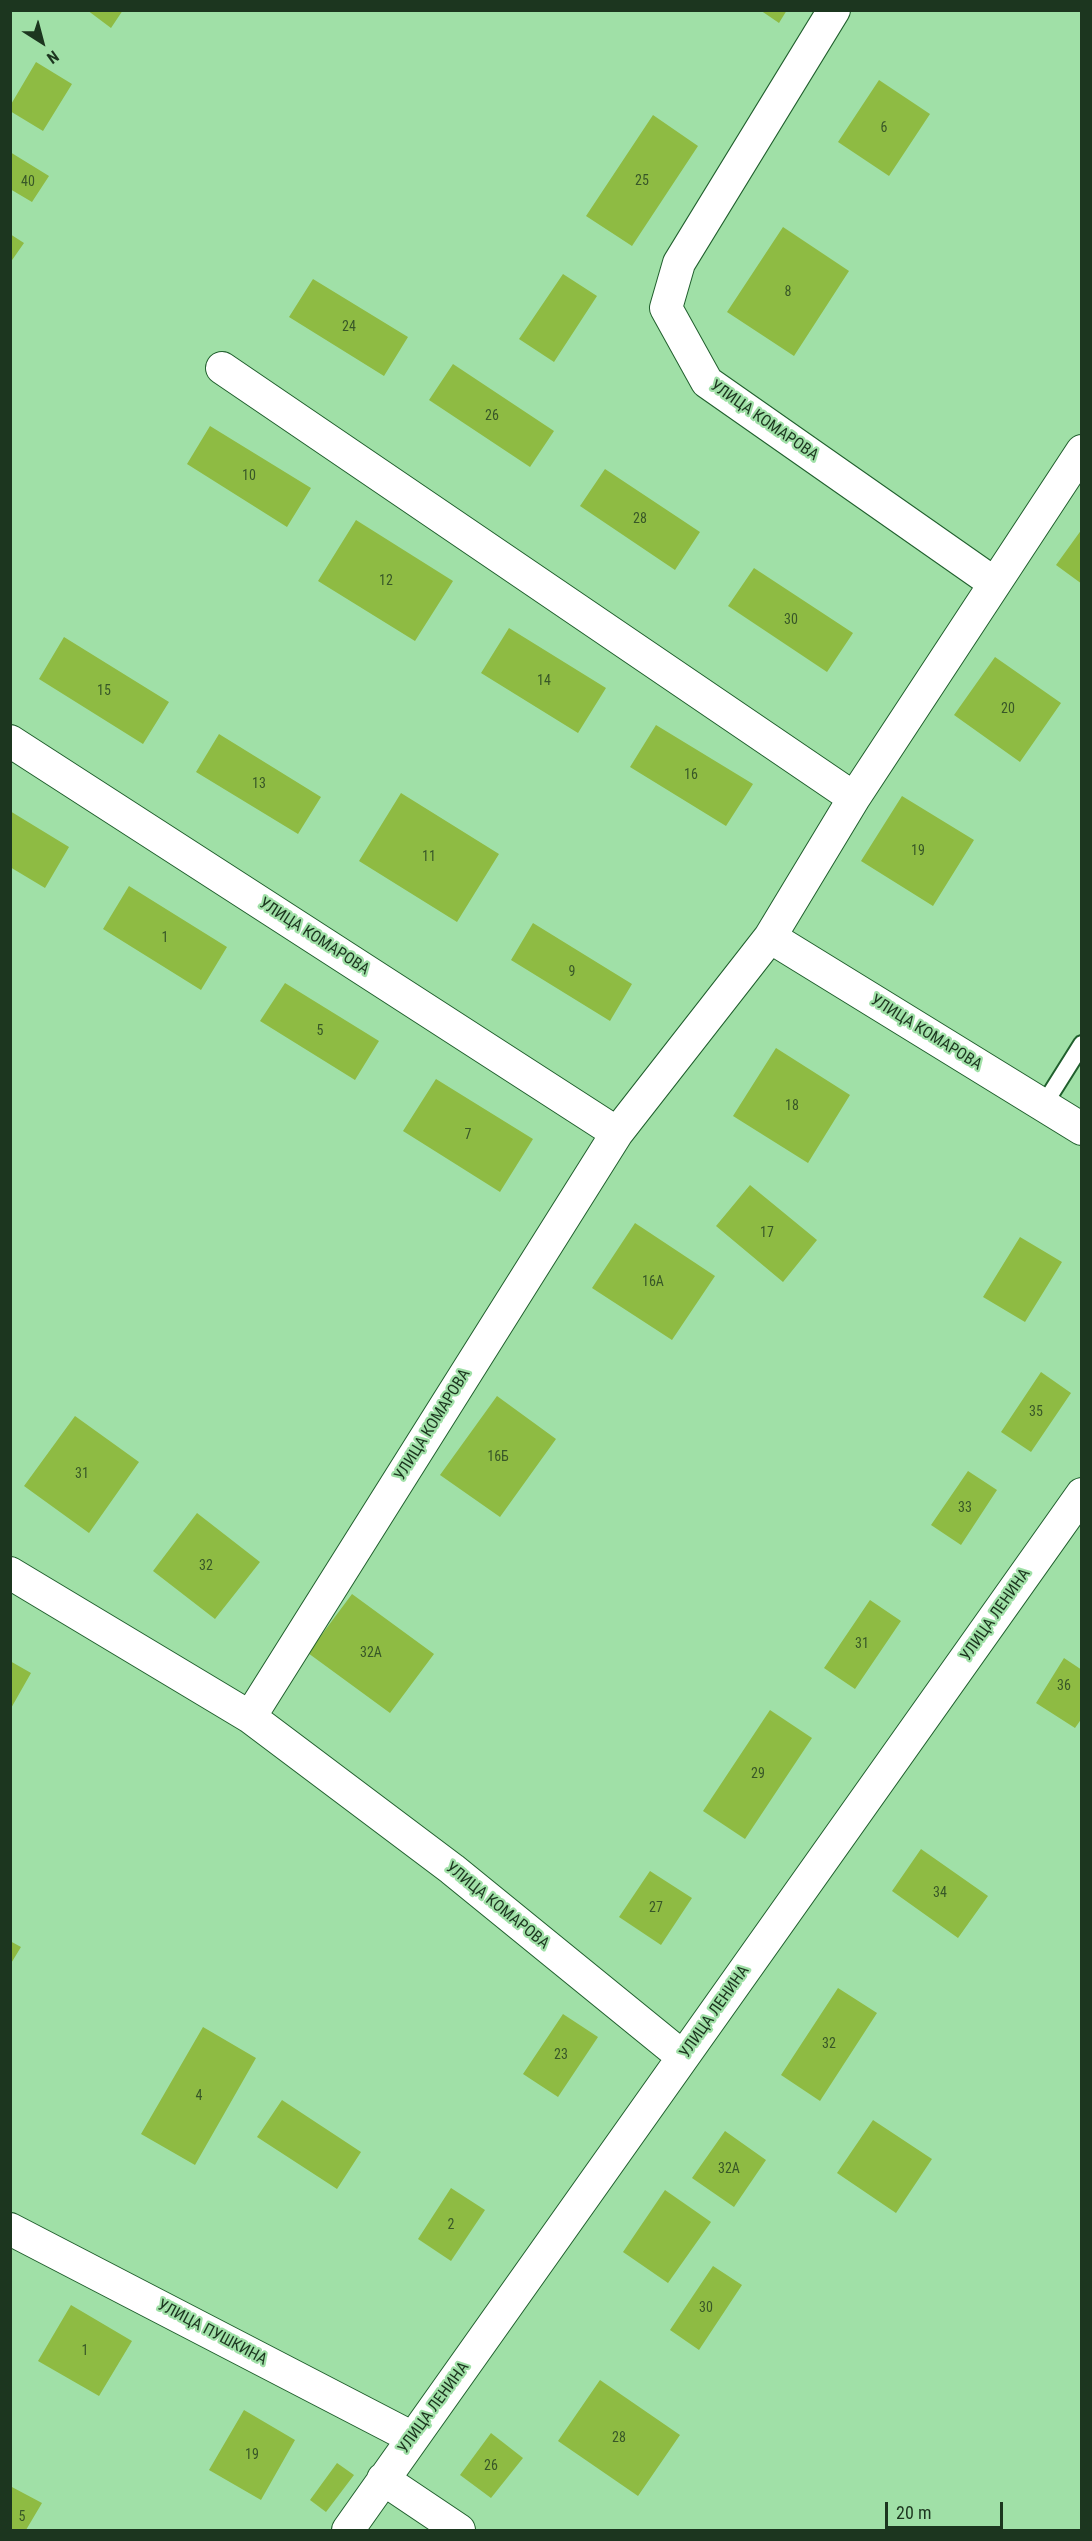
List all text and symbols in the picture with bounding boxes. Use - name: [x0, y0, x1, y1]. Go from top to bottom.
- north arrow: [12, 12, 72, 72]
- text: N: [43, 46, 62, 68]
- house number: 6: [881, 120, 887, 136]
- house number: 25: [635, 173, 649, 189]
- house number: 40: [21, 174, 35, 190]
- house number: 8: [785, 284, 791, 300]
- house number: 24: [342, 319, 356, 335]
- street label: УЛИЦА КОМАРОВА: [706, 377, 822, 465]
- house number: 26: [485, 408, 499, 424]
- house number: 10: [242, 468, 256, 484]
- house number: 28: [633, 511, 647, 527]
- house number: 12: [379, 573, 393, 589]
- house number: 30: [784, 612, 798, 628]
- house number: 14: [537, 673, 551, 689]
- house number: 15: [97, 683, 111, 699]
- house number: 20: [1001, 701, 1015, 717]
- house number: 16: [684, 767, 698, 783]
- house number: 13: [252, 776, 266, 792]
- house number: 19: [911, 843, 925, 859]
- house number: 11: [422, 849, 436, 865]
- street label: УЛИЦА КОМАРОВА: [255, 894, 373, 980]
- house number: 1: [162, 930, 168, 946]
- house number: 9: [569, 964, 575, 980]
- street label: УЛИЦА КОМАРОВА: [867, 991, 985, 1075]
- house number: 5: [317, 1023, 323, 1039]
- house number: 18: [785, 1098, 799, 1114]
- house number: 7: [465, 1127, 471, 1143]
- house number: 17: [760, 1225, 774, 1241]
- house number: 16А: [642, 1274, 664, 1290]
- street label: УЛИЦА КОМАРОВА: [391, 1366, 475, 1484]
- house number: 35: [1029, 1404, 1043, 1420]
- house number: 16Б: [487, 1449, 509, 1465]
- house number: 31: [75, 1466, 89, 1482]
- house number: 33: [958, 1500, 972, 1516]
- house number: 32: [199, 1558, 213, 1574]
- street label: УЛИЦА ЛЕНИНА: [957, 1565, 1035, 1665]
- house number: 31: [855, 1636, 869, 1652]
- house number: 32А: [360, 1645, 382, 1661]
- house number: 36: [1057, 1678, 1071, 1694]
- house number: 29: [751, 1766, 765, 1782]
- street label: УЛИЦА КОМАРОВА: [441, 1858, 553, 1954]
- house number: 34: [933, 1885, 947, 1901]
- house number: 27: [649, 1900, 663, 1916]
- street label: УЛИЦА ЛЕНИНА: [676, 1962, 754, 2062]
- house number: 32: [822, 2036, 836, 2052]
- house number: 23: [554, 2047, 568, 2063]
- house number: 4: [196, 2088, 202, 2104]
- house number: 32А: [718, 2161, 740, 2177]
- house number: 2: [448, 2217, 454, 2233]
- street label: УЛИЦА ПУШКИНА: [154, 2296, 270, 2370]
- house number: 30: [699, 2300, 713, 2316]
- house number: 1: [82, 2343, 88, 2359]
- street label: УЛИЦА ЛЕНИНА: [394, 2359, 474, 2457]
- house number: 28: [612, 2430, 626, 2446]
- house number: 19: [245, 2447, 259, 2463]
- house number: 26: [484, 2458, 498, 2474]
- scale bar: [888, 2490, 1006, 2528]
- text: 20 m: [896, 2502, 931, 2523]
- house number: 5: [19, 2509, 25, 2525]

